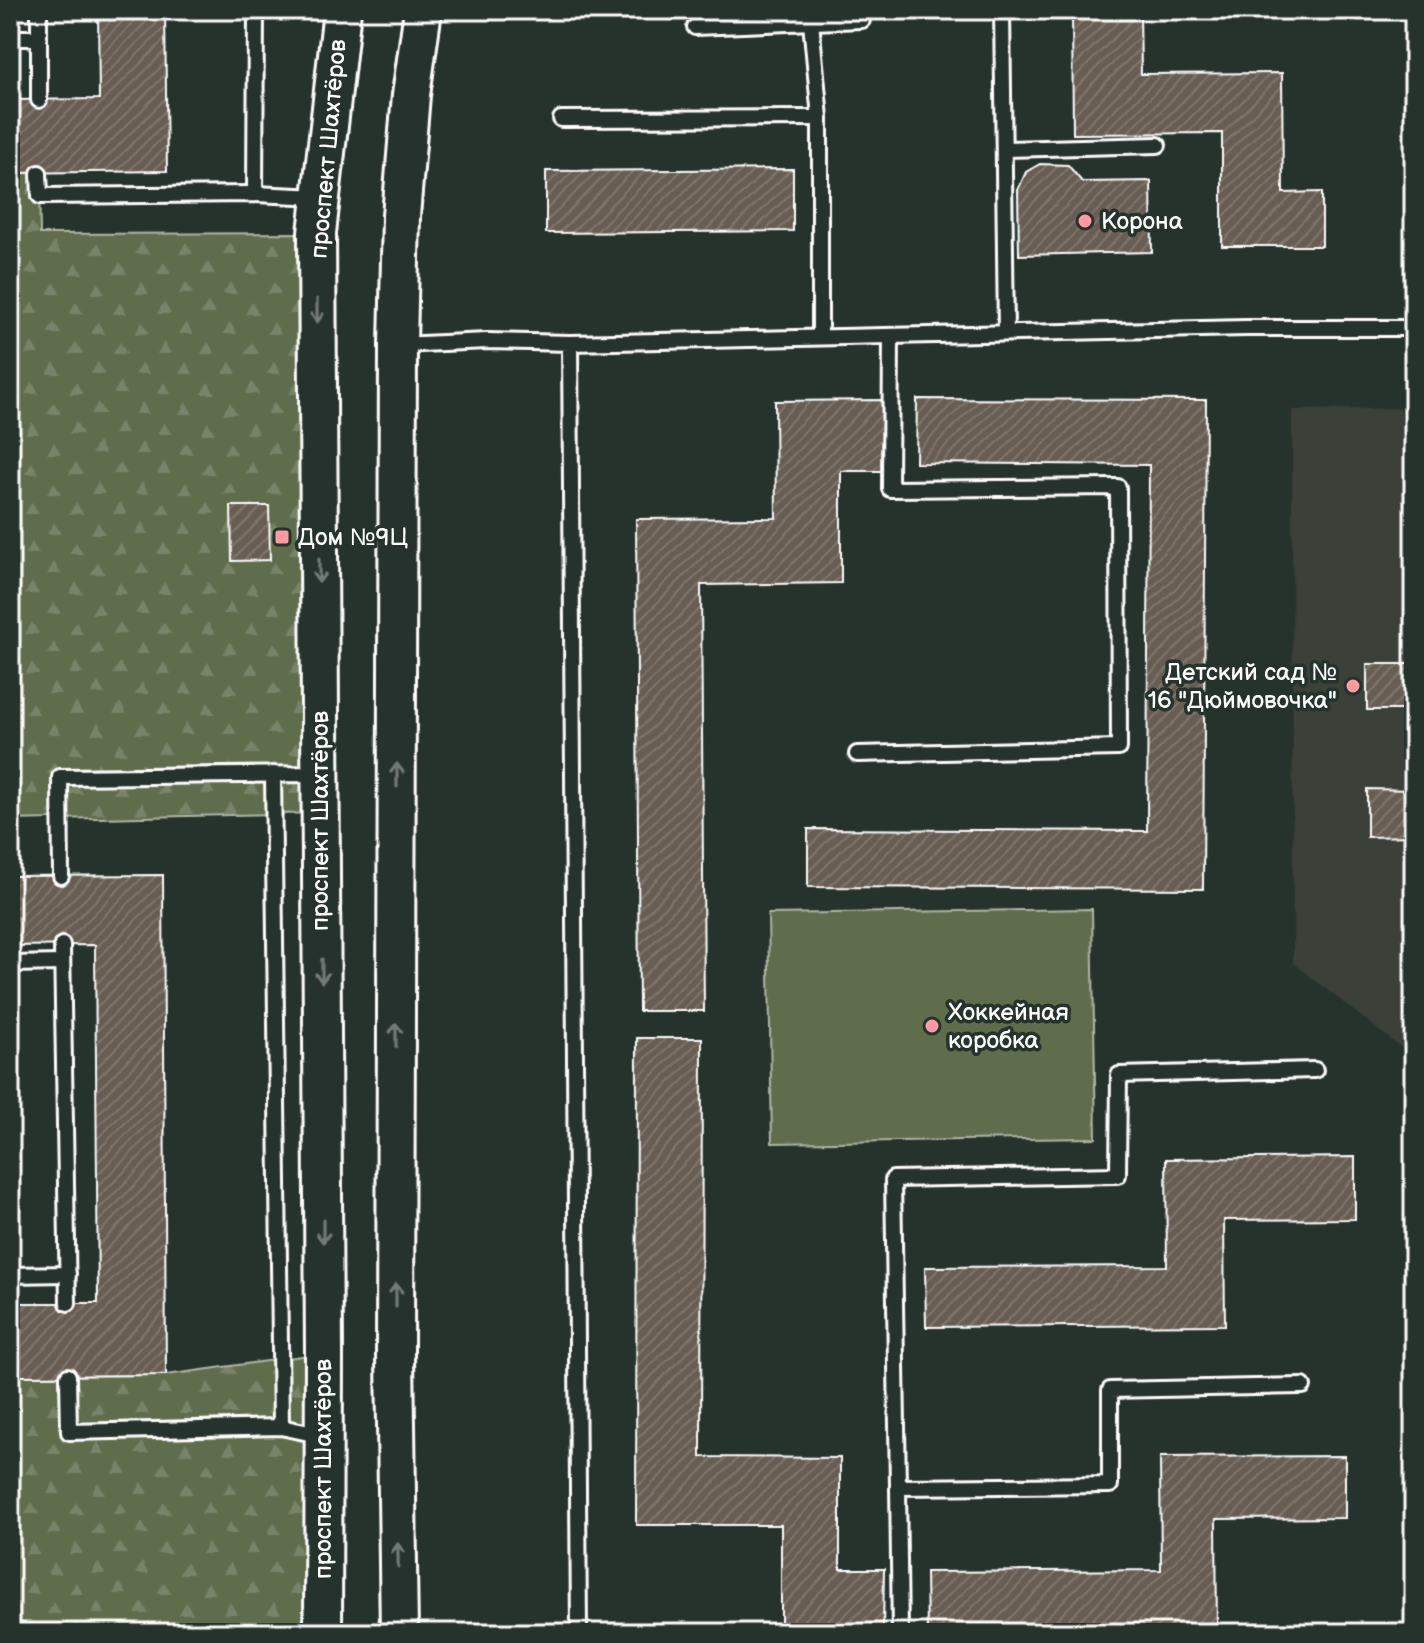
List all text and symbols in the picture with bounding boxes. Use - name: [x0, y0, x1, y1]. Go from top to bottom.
- street label: проспект Шахтёров: [304, 38, 353, 260]
- place label: Корона: [1101, 207, 1183, 236]
- marker: Корона: [1076, 212, 1094, 230]
- one-way arrow: [309, 297, 325, 324]
- place label: Дом №9Ц: [298, 523, 408, 552]
- marker: Дом №9Ц: [273, 528, 291, 546]
- one-way arrow: [311, 557, 326, 584]
- place label: Детский сад № 16 "Дюймовочка": [1148, 658, 1337, 715]
- marker: Детский сад № 16 "Дюймовочка": [1344, 677, 1362, 695]
- street label: проспект Шахтёров: [306, 710, 335, 931]
- one-way arrow: [389, 762, 405, 789]
- one-way arrow: [314, 957, 329, 984]
- place label: Хоккейная коробка: [948, 998, 1069, 1055]
- marker: Хоккейная коробка: [923, 1017, 941, 1035]
- one-way arrow: [388, 1022, 404, 1049]
- one-way arrow: [315, 1217, 331, 1244]
- one-way arrow: [388, 1282, 404, 1309]
- street label: проспект Шахтёров: [309, 1358, 338, 1579]
- one-way arrow: [390, 1542, 406, 1569]

